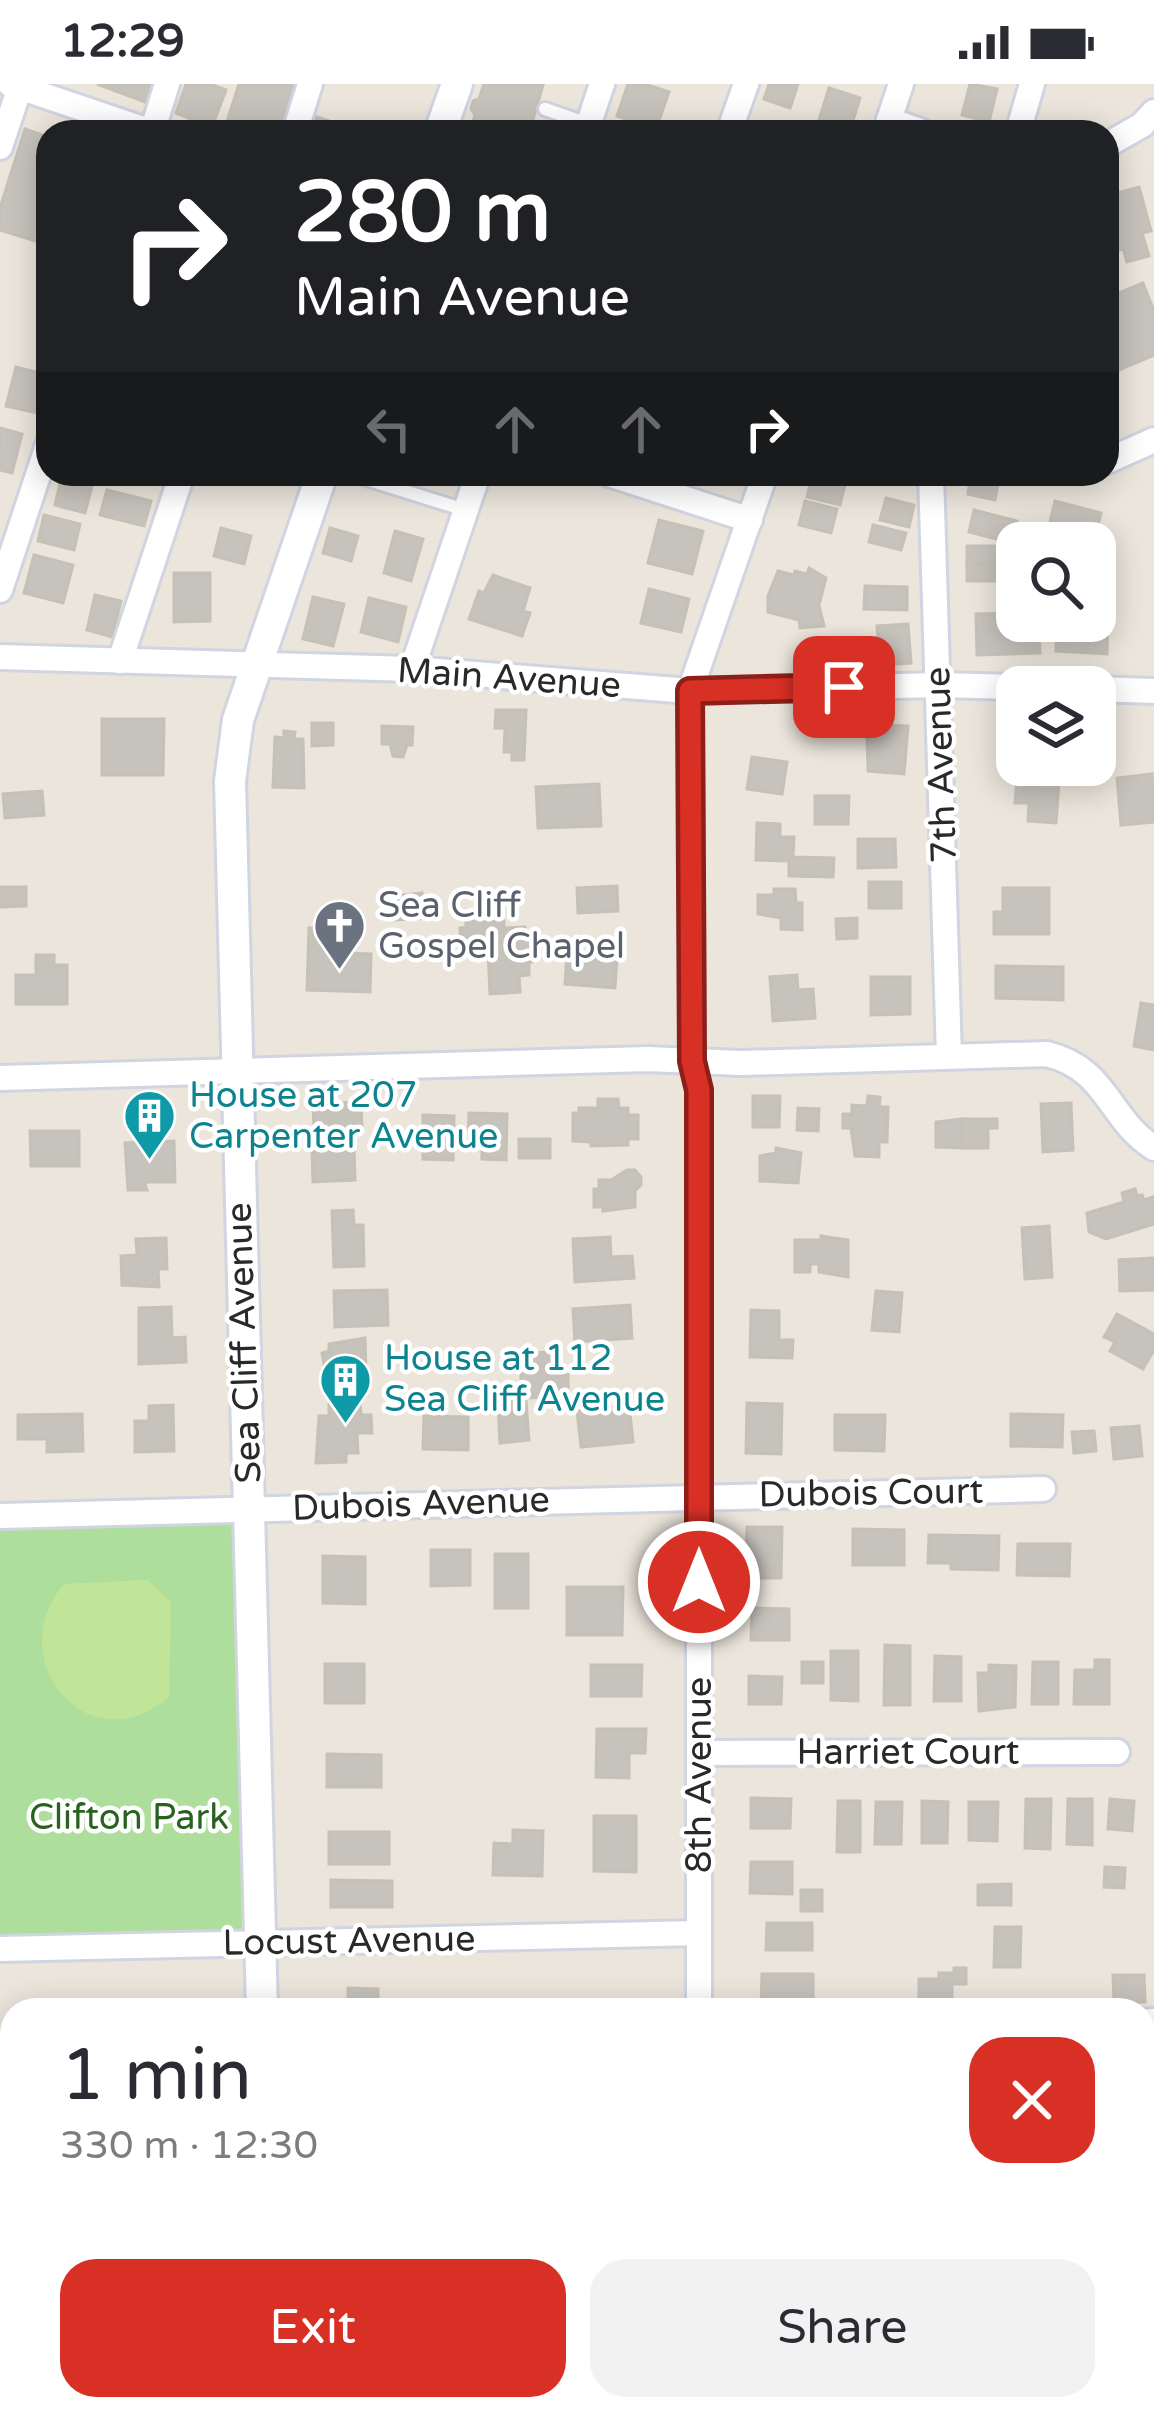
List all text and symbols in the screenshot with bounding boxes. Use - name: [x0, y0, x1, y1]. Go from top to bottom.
- text: 12:29: [60, 15, 185, 69]
- text: 280 m: [294, 163, 551, 264]
- icon: right: [96, 168, 252, 324]
- text: Main Avenue: [294, 265, 630, 330]
- icon: left: [356, 396, 422, 462]
- icon: ahead: [482, 396, 548, 462]
- icon: ahead: [608, 396, 674, 462]
- icon: right: [734, 396, 800, 462]
- map controls: [996, 522, 1116, 786]
- button: search: [996, 522, 1116, 642]
- pin: [793, 636, 895, 738]
- street label: Main Avenue: [396, 649, 622, 707]
- icon: arrive: [811, 654, 877, 720]
- street label: 7th Avenue: [916, 666, 966, 864]
- button: layers: [996, 666, 1116, 786]
- place label: Sea Cliff Gospel Chapel: [378, 884, 625, 968]
- church icon: Sea Cliff Gospel Chapel: [311, 898, 367, 972]
- place label: House at 207 Carpenter Avenue: [189, 1074, 499, 1158]
- building icon: House at 207 Carpenter Avenue: [122, 1088, 178, 1162]
- street label: Sea Cliff Avenue: [218, 1202, 270, 1484]
- place label: House at 112 Sea Cliff Avenue: [384, 1337, 665, 1421]
- building icon: House at 112 Sea Cliff Avenue: [317, 1351, 373, 1425]
- street label: Dubois Court: [758, 1470, 984, 1516]
- street label: Dubois Avenue: [291, 1478, 551, 1530]
- position arrow: [636, 1519, 762, 1645]
- street label: 8th Avenue: [678, 1677, 721, 1873]
- street label: Harriet Court: [796, 1731, 1020, 1774]
- park label: Clifton Park: [29, 1796, 229, 1839]
- street label: Locust Avenue: [222, 1917, 476, 1965]
- text: 1 min: [60, 2033, 252, 2120]
- button: close: [969, 2037, 1095, 2163]
- text: 330 m · 12:30: [60, 2122, 318, 2169]
- button: Exit: [60, 2259, 566, 2397]
- button: Share: [590, 2259, 1095, 2397]

